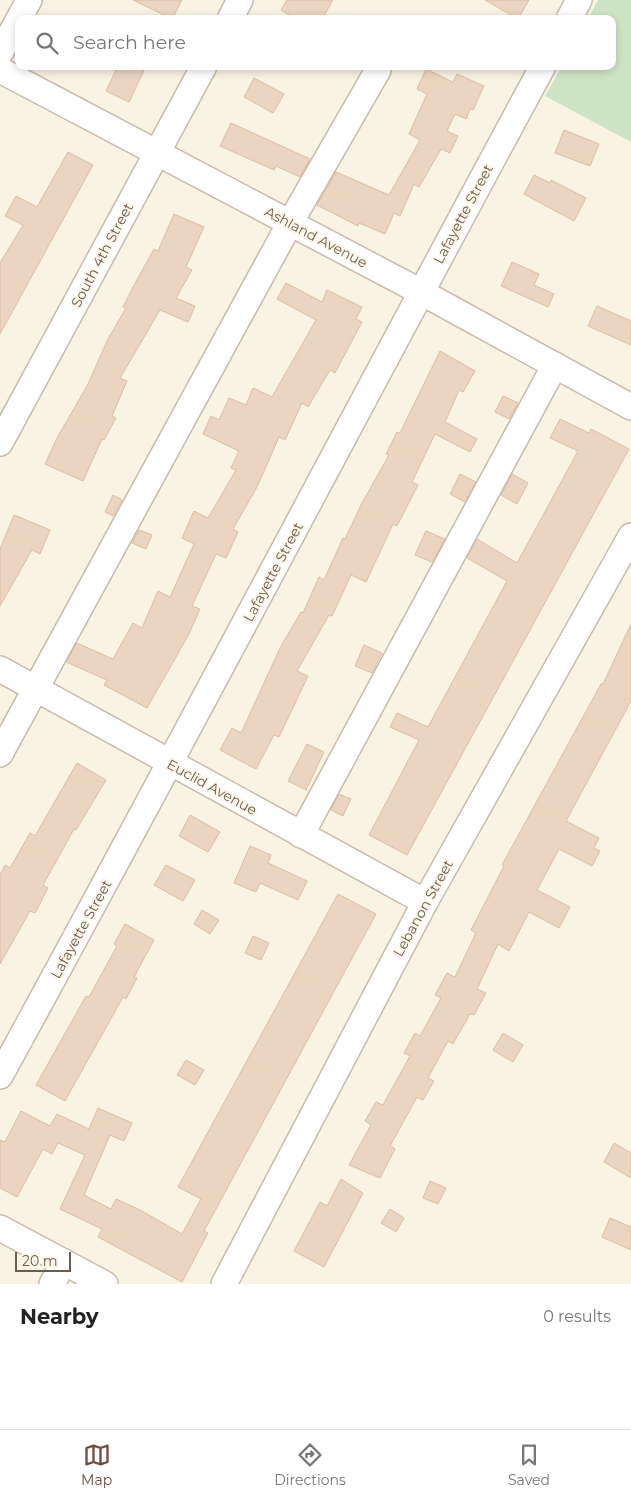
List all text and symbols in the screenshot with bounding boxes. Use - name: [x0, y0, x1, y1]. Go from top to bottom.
- search box: [15, 15, 616, 70]
- icon: search: [33, 29, 61, 57]
- text: Search here: [73, 31, 186, 54]
- street label: Lafayette Street: [429, 161, 497, 267]
- street label: South 4th Street: [67, 199, 137, 310]
- street label: Ashland Avenue: [262, 202, 370, 272]
- street label: Lafayette Street: [239, 519, 307, 625]
- street label: Euclid Avenue: [164, 755, 260, 819]
- street label: Lebanon Street: [389, 856, 457, 960]
- street label: Lafayette Street: [46, 876, 116, 982]
- scale bar: [15, 1249, 71, 1272]
- text: 20 m: [22, 1252, 58, 1270]
- text: Nearby: [20, 1304, 99, 1329]
- text: 0 results: [543, 1307, 611, 1326]
- tab: Map: [81, 1441, 112, 1489]
- tab: Directions: [274, 1441, 346, 1489]
- tab: Saved: [508, 1441, 550, 1489]

